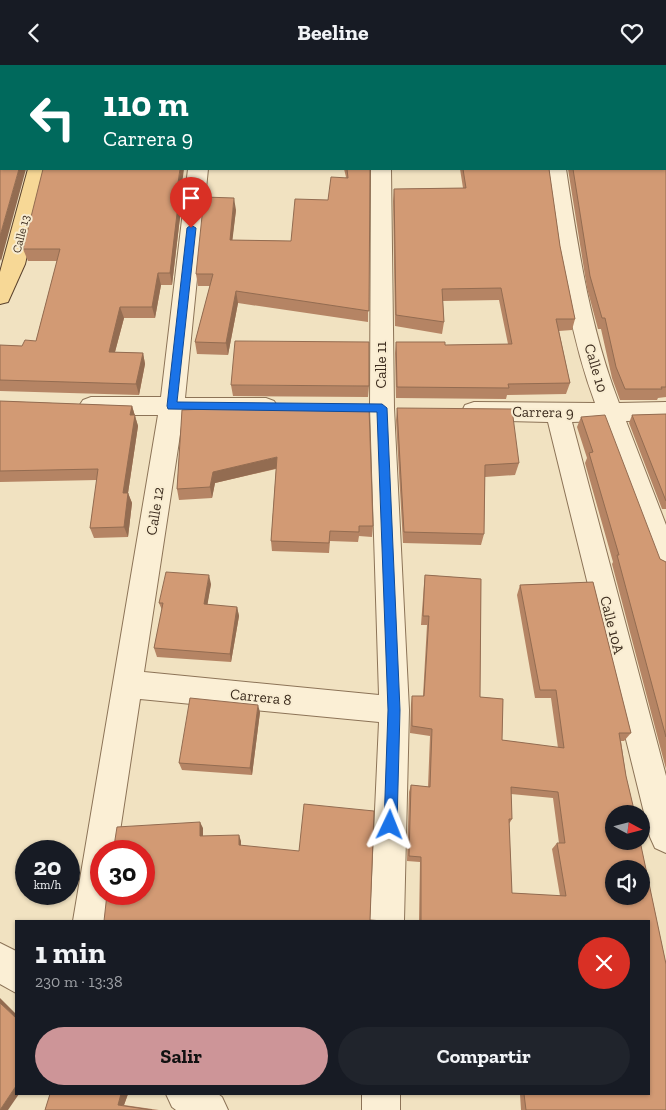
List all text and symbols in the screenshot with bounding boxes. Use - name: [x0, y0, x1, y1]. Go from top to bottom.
- icon: back: [20, 19, 48, 47]
- text: Beeline: [297, 19, 369, 46]
- icon: heart: [618, 19, 646, 47]
- text: 110 m: [103, 83, 189, 125]
- icon: left: [20, 85, 85, 150]
- text: Carrera 9: [103, 125, 193, 152]
- pin: [170, 177, 212, 228]
- icon: arrive: [177, 184, 205, 212]
- street label: Calle 13: [10, 213, 33, 255]
- street label: Calle 11: [372, 341, 390, 388]
- street label: Calle 10: [580, 342, 612, 394]
- street label: Carrera 9: [512, 402, 574, 422]
- street label: Calle 12: [142, 485, 168, 537]
- street label: Calle 10A: [596, 594, 628, 656]
- street label: Carrera 8: [229, 685, 293, 709]
- position arrow: [363, 798, 415, 850]
- north arrow: [605, 805, 650, 850]
- map controls: [605, 805, 650, 905]
- speed limit sign: 30: [90, 840, 155, 905]
- text: 20: [34, 851, 61, 881]
- button: sound: [605, 860, 650, 905]
- text: km/h: [34, 878, 61, 892]
- text: 1 min: [35, 935, 106, 971]
- button: close: [578, 937, 630, 989]
- text: 230 m · 13:38: [35, 972, 123, 991]
- button: Salir: [35, 1027, 328, 1085]
- button: Compartir: [338, 1027, 630, 1085]

